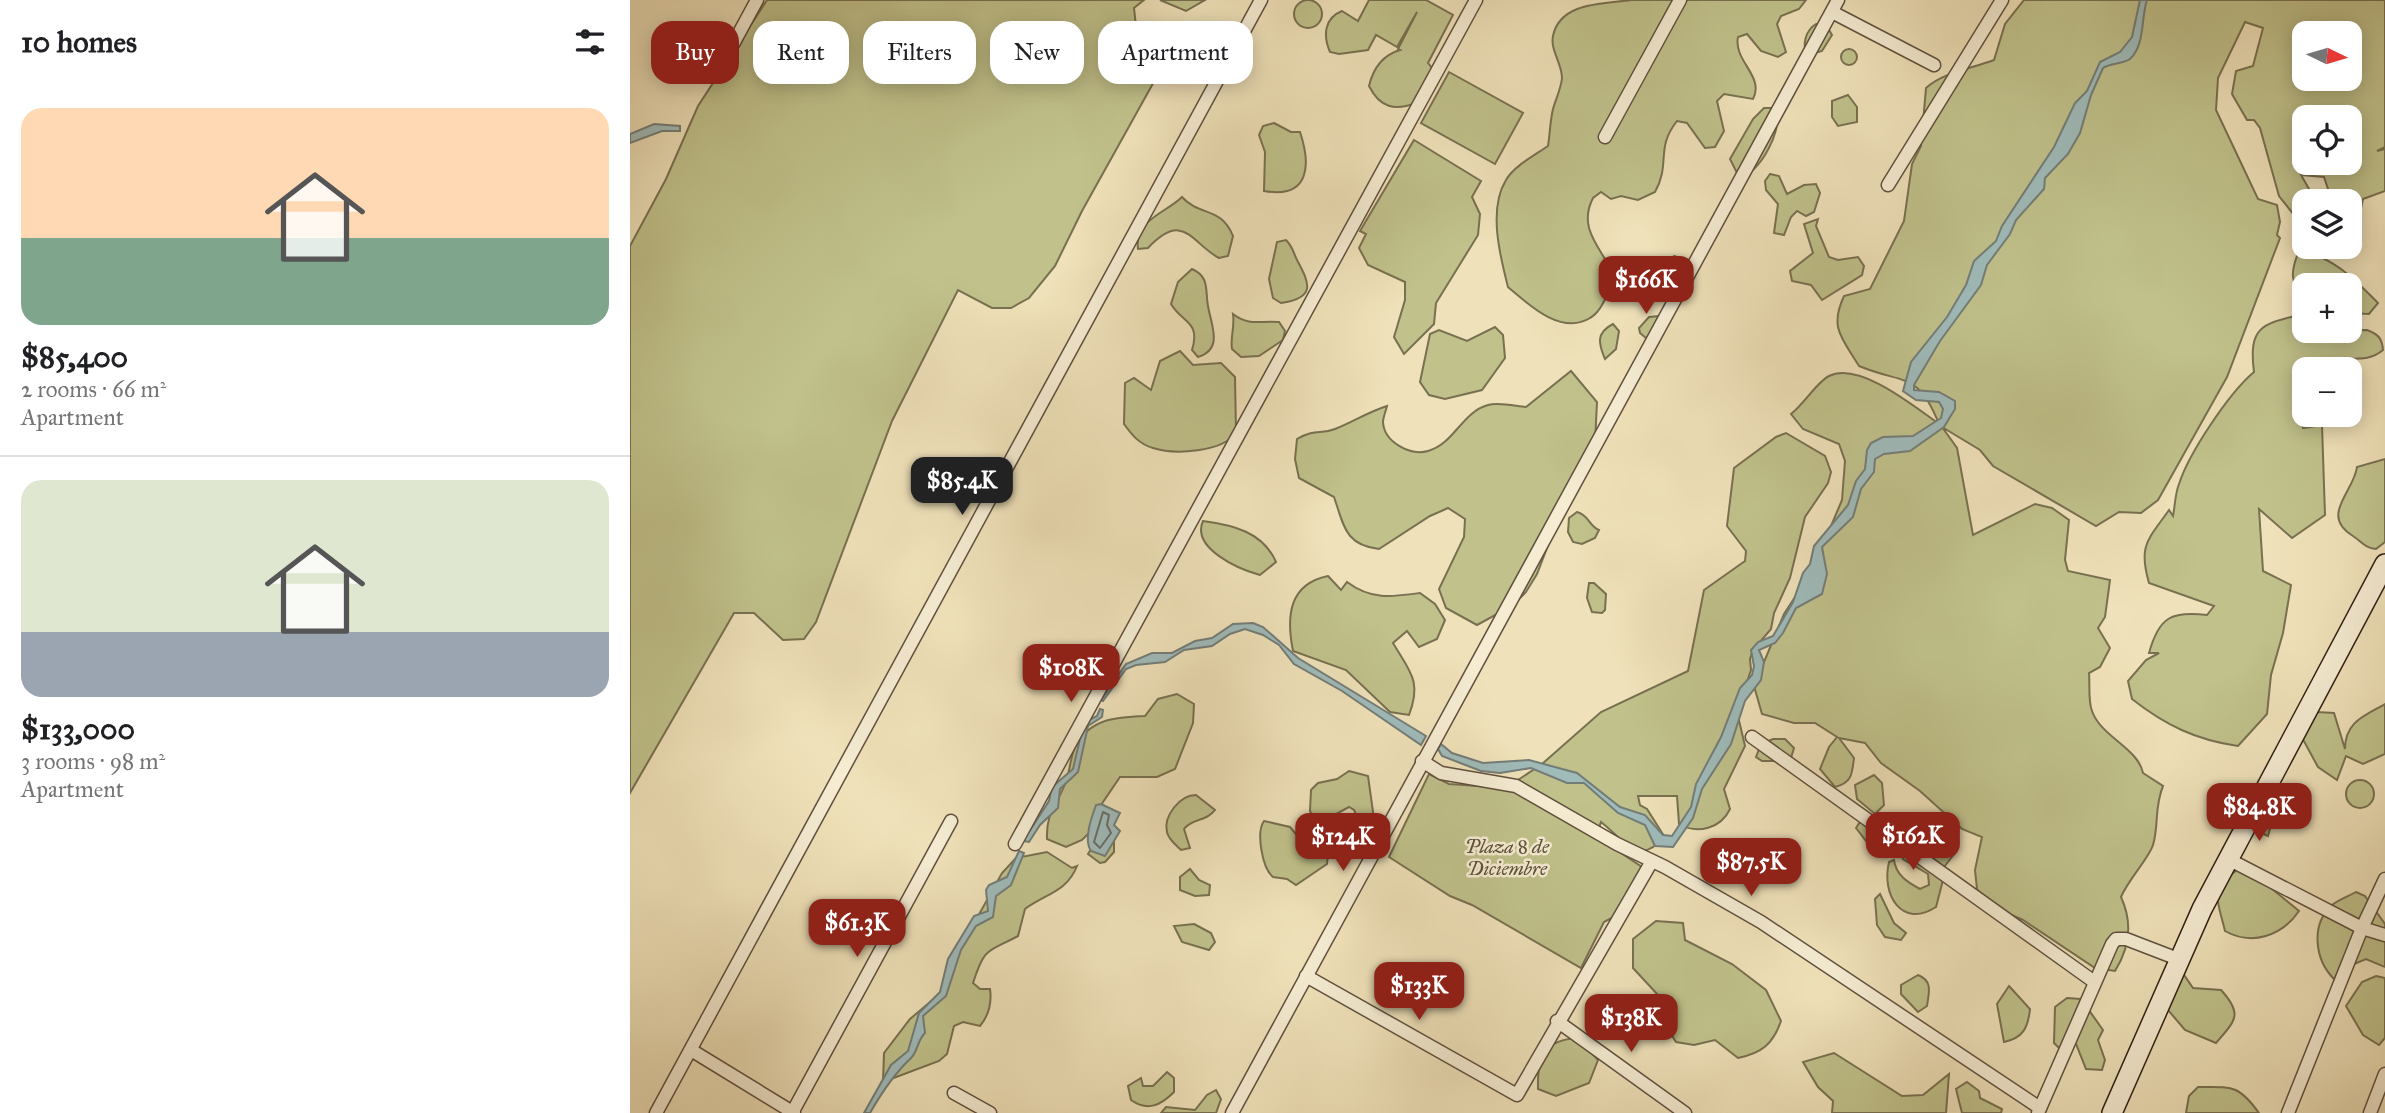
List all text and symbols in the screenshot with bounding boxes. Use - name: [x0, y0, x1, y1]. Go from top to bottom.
- chip: Buy: [651, 21, 739, 84]
- chip: Rent: [753, 21, 849, 84]
- chip: Filters: [863, 21, 976, 84]
- chip: New: [990, 21, 1084, 84]
- chip: Apartment: [1098, 21, 1253, 84]
- north arrow: [2292, 21, 2362, 91]
- map controls: [2292, 21, 2362, 427]
- icon: filters: [571, 23, 609, 61]
- text: 10 homes: [21, 24, 137, 60]
- button: locate: [2292, 105, 2362, 175]
- icon: home: [252, 154, 378, 280]
- button: layers: [2292, 189, 2362, 259]
- pin: $166K: [1597, 256, 1695, 316]
- text: $166K: [1615, 265, 1677, 293]
- button: +: [2292, 273, 2362, 343]
- text: $85,400: [21, 339, 128, 375]
- button: −: [2292, 357, 2362, 427]
- text: 2 rooms · 66 m²: [21, 375, 166, 403]
- text: Apartment: [21, 403, 124, 431]
- pin: $85.4K: [905, 458, 1019, 517]
- text: $85.4K: [927, 466, 997, 494]
- icon: home: [252, 526, 378, 652]
- pin: $108K: [1022, 644, 1120, 704]
- text: $108K: [1039, 653, 1103, 681]
- text: $133,000: [21, 711, 135, 747]
- text: 3 rooms · 98 m²: [21, 747, 165, 775]
- text: Apartment: [21, 775, 124, 803]
- pin: $84.8K: [2202, 784, 2316, 843]
- text: $84.8K: [2223, 792, 2295, 820]
- pin: $162K: [1864, 812, 1962, 872]
- pin: $124K: [1294, 814, 1392, 873]
- text: $162K: [1882, 821, 1944, 849]
- text: $124K: [1311, 822, 1375, 850]
- park label: Plaza 8 de Diciembre: [1465, 835, 1550, 880]
- pin: $87.5K: [1694, 838, 1808, 898]
- text: $87.5K: [1716, 847, 1786, 875]
- pin: $61.3K: [800, 900, 914, 959]
- text: $61.3K: [825, 908, 889, 936]
- pin: $133K: [1370, 962, 1468, 1022]
- text: $133K: [1390, 971, 1448, 999]
- pin: $138K: [1582, 995, 1680, 1054]
- text: $138K: [1601, 1003, 1661, 1031]

